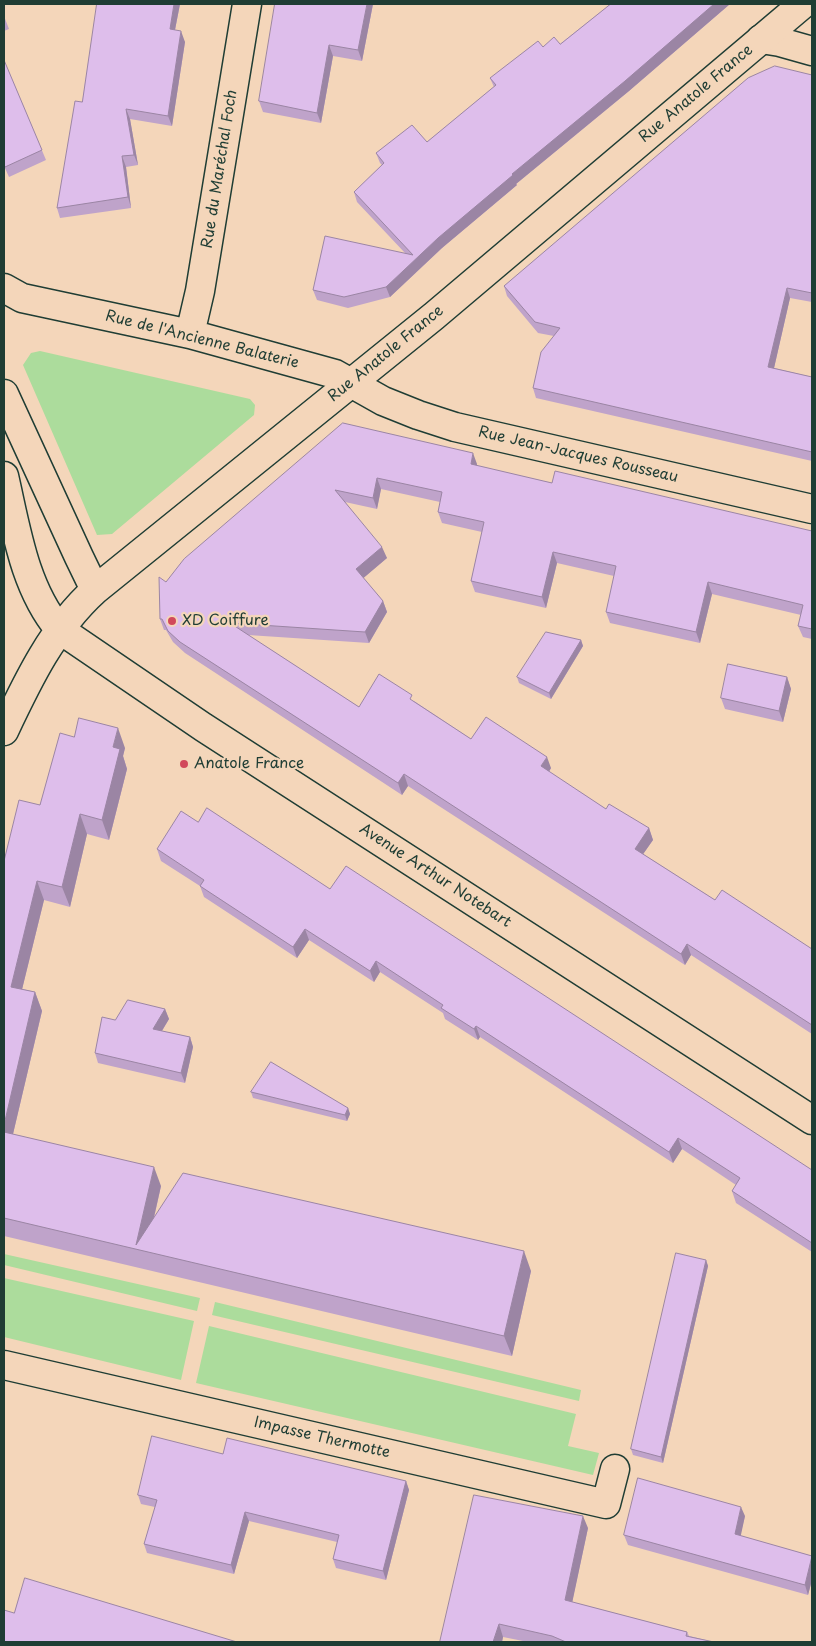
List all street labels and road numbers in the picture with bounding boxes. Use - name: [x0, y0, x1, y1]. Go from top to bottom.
- street label: Rue Anatole France: [635, 41, 757, 147]
- street label: Rue du Maréchal Foch: [199, 88, 241, 250]
- street label: Rue Anatole France: [325, 302, 447, 406]
- street label: Rue de l'Ancienne Balaterie: [103, 307, 301, 373]
- street label: Rue Jean-Jacques Rousseau: [476, 423, 680, 487]
- street label: Avenue Arthur Notebart: [356, 820, 514, 932]
- street label: Impasse Thermotte: [252, 1414, 392, 1462]

